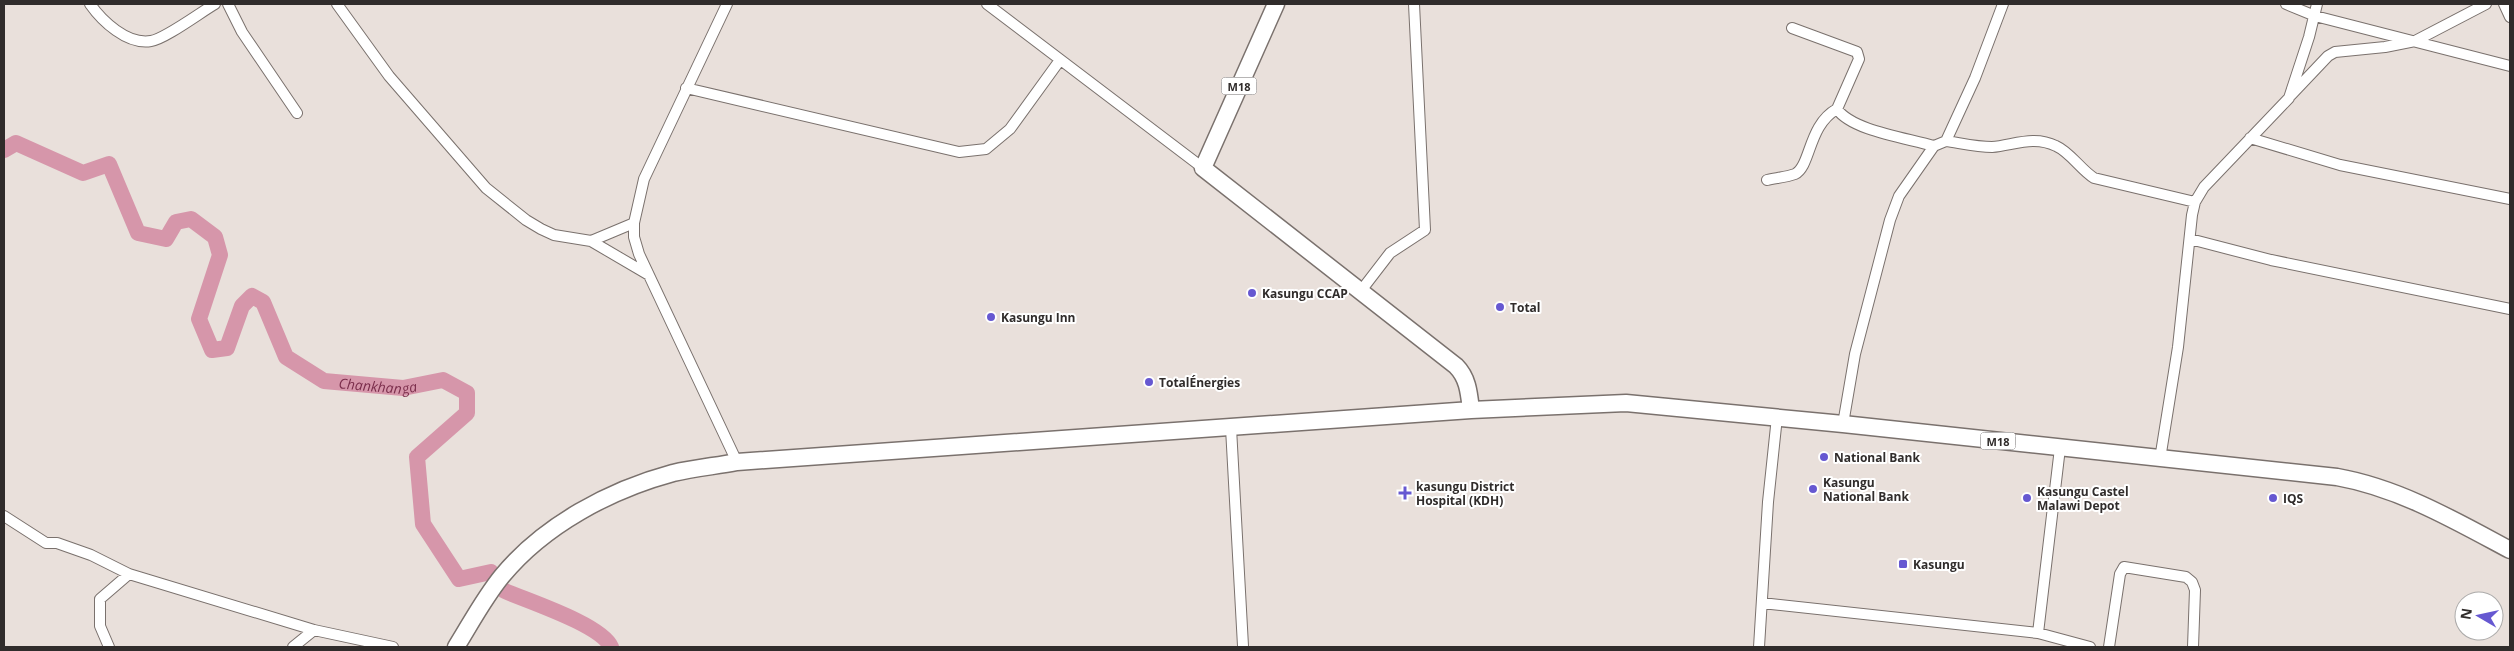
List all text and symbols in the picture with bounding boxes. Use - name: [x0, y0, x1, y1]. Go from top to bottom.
- road number: M18: [1222, 78, 1256, 94]
- place label: Kasungu CCAP: [1262, 285, 1348, 302]
- marker: Kasungu CCAP: [1246, 287, 1258, 299]
- place label: Total: [1510, 299, 1541, 316]
- marker: Total: [1494, 301, 1506, 313]
- place label: Kasungu Inn: [1001, 309, 1075, 326]
- marker: Kasungu Inn: [985, 311, 997, 323]
- water label: Chankhanga: [338, 373, 419, 398]
- place label: TotalÉnergies: [1159, 374, 1240, 391]
- marker: TotalÉnergies: [1143, 376, 1155, 388]
- road number: M18: [1980, 432, 2016, 450]
- place label: National Bank: [1834, 449, 1920, 466]
- marker: National Bank: [1818, 451, 1830, 463]
- place label: Kasungu National Bank: [1823, 474, 1909, 505]
- place label: kasungu District Hospital (KDH): [1416, 478, 1514, 509]
- marker: Kasungu National Bank: [1807, 483, 1819, 495]
- place label: Kasungu Castel Malawi Depot: [2037, 483, 2129, 514]
- marker: kasungu District Hospital (KDH): [1398, 486, 1412, 500]
- place label: IQS: [2283, 490, 2304, 507]
- marker: Kasungu Castel Malawi Depot: [2021, 492, 2033, 504]
- marker: IQS: [2267, 492, 2279, 504]
- place label: Kasungu: [1913, 556, 1965, 573]
- marker: Kasungu: [1897, 558, 1909, 570]
- north arrow: [2454, 591, 2504, 641]
- text: N: [2455, 607, 2476, 621]

